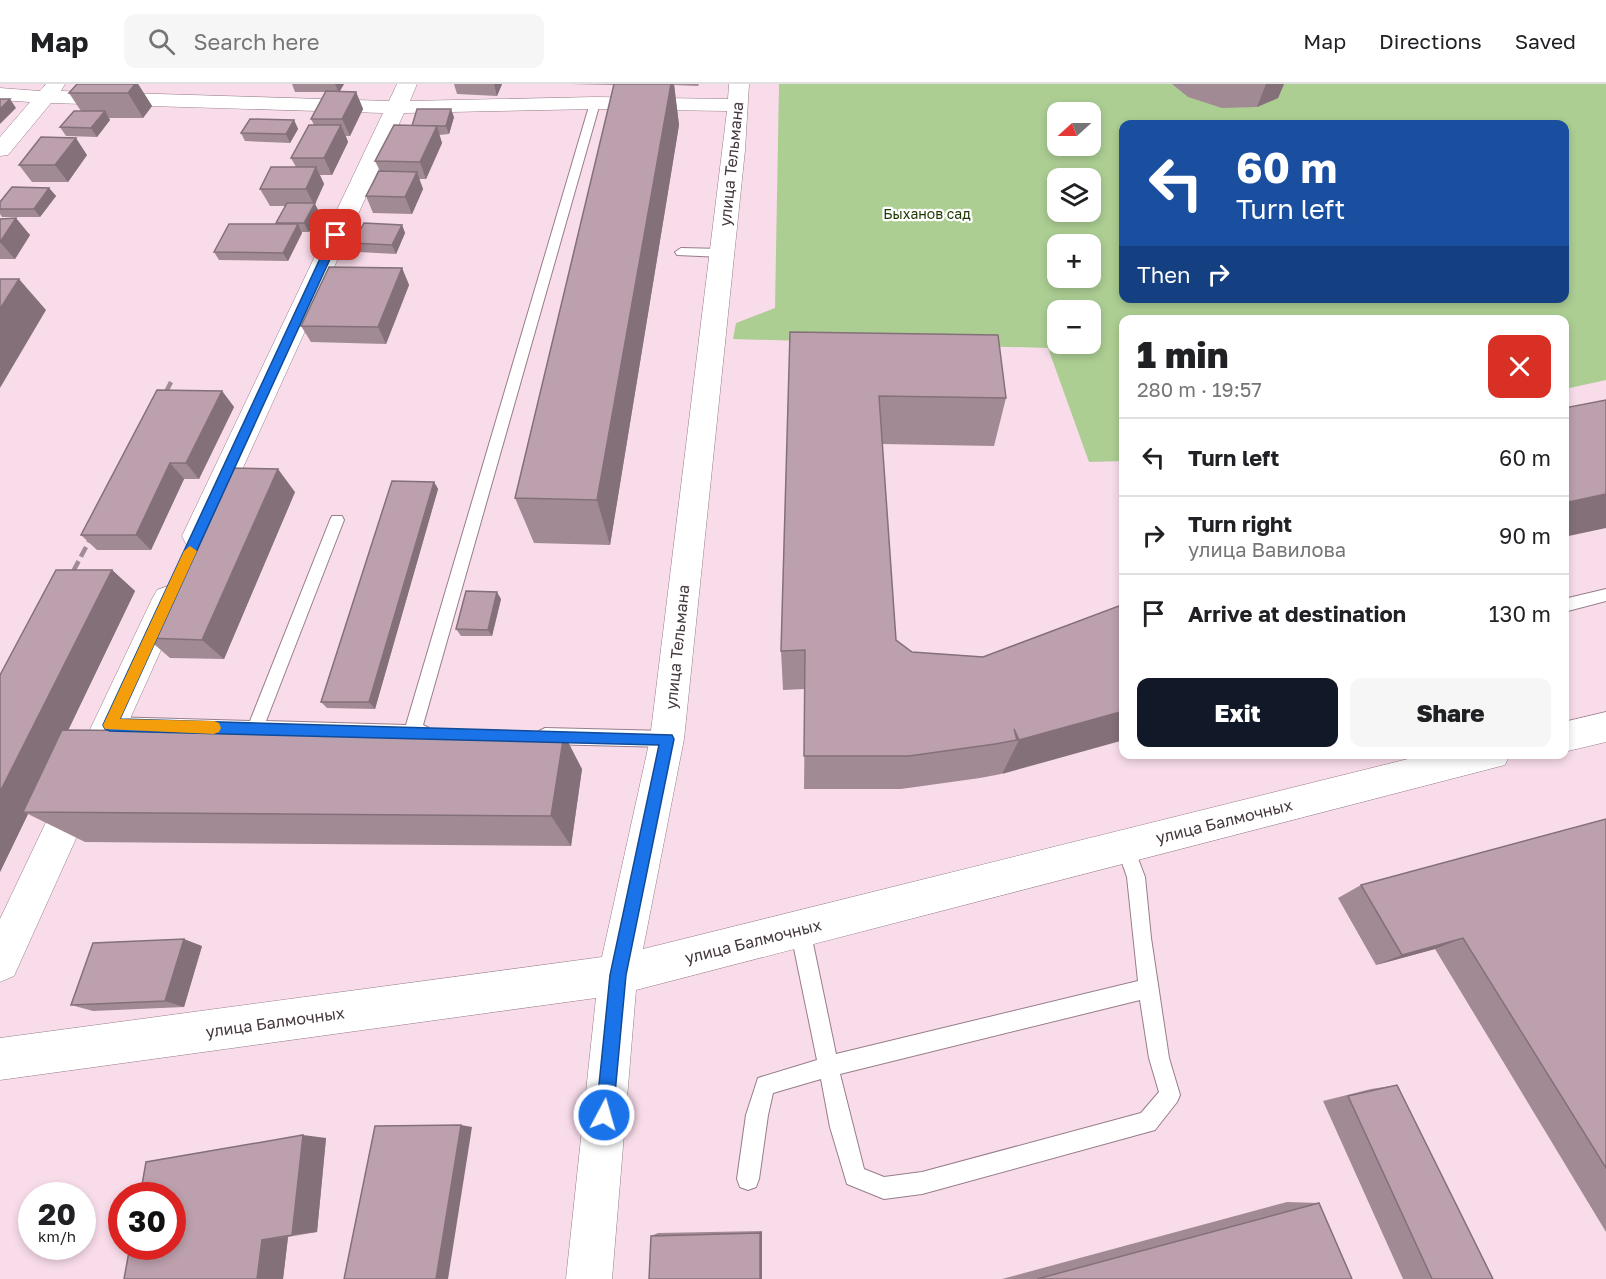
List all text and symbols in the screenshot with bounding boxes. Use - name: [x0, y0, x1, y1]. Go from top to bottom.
- search box: [124, 14, 544, 68]
- text: Map: [30, 25, 88, 58]
- icon: search: [145, 25, 178, 58]
- text: Search here: [193, 28, 319, 55]
- text: Map: [1303, 28, 1346, 54]
- text: Directions: [1379, 28, 1482, 54]
- text: Saved: [1515, 28, 1576, 54]
- street label: улица Тельмана: [714, 100, 748, 228]
- north arrow: [1047, 102, 1101, 156]
- map controls: [1047, 102, 1101, 354]
- text: 60 m: [1236, 142, 1337, 192]
- icon: left: [1137, 144, 1215, 222]
- button: layers: [1047, 168, 1101, 222]
- text: Turn left: [1236, 193, 1345, 225]
- park label: Быханов сад: [883, 205, 971, 222]
- pin: [310, 209, 361, 260]
- icon: arrive: [319, 218, 352, 251]
- button: +: [1047, 234, 1101, 288]
- icon: right: [1202, 258, 1235, 291]
- text: Then: [1137, 261, 1190, 288]
- button: −: [1047, 300, 1101, 354]
- text: 1 min: [1137, 333, 1228, 376]
- button: close: [1488, 335, 1551, 398]
- text: 280 m · 19:57: [1137, 377, 1262, 401]
- icon: left: [1137, 441, 1170, 474]
- text: Turn left: [1188, 444, 1279, 471]
- text: 60 m: [1499, 444, 1551, 471]
- text: Turn right: [1188, 510, 1292, 537]
- icon: right: [1137, 519, 1170, 552]
- text: 90 m: [1499, 522, 1551, 549]
- text: улица Вавилова: [1188, 537, 1346, 561]
- street label: улица Тельмана: [660, 583, 694, 711]
- icon: arrive: [1137, 597, 1170, 630]
- text: Arrive at destination: [1188, 600, 1406, 627]
- text: 130 m: [1489, 600, 1551, 627]
- button: Exit: [1137, 678, 1338, 747]
- button: Share: [1350, 678, 1551, 747]
- street label: улица Балмочных: [1154, 794, 1295, 848]
- street label: улица Балмочных: [683, 914, 824, 968]
- street label: улица Балмочных: [204, 1002, 346, 1042]
- position arrow: [572, 1083, 636, 1147]
- speed limit sign: 30: [108, 1182, 186, 1260]
- text: 20: [38, 1196, 76, 1232]
- text: km/h: [38, 1227, 76, 1245]

